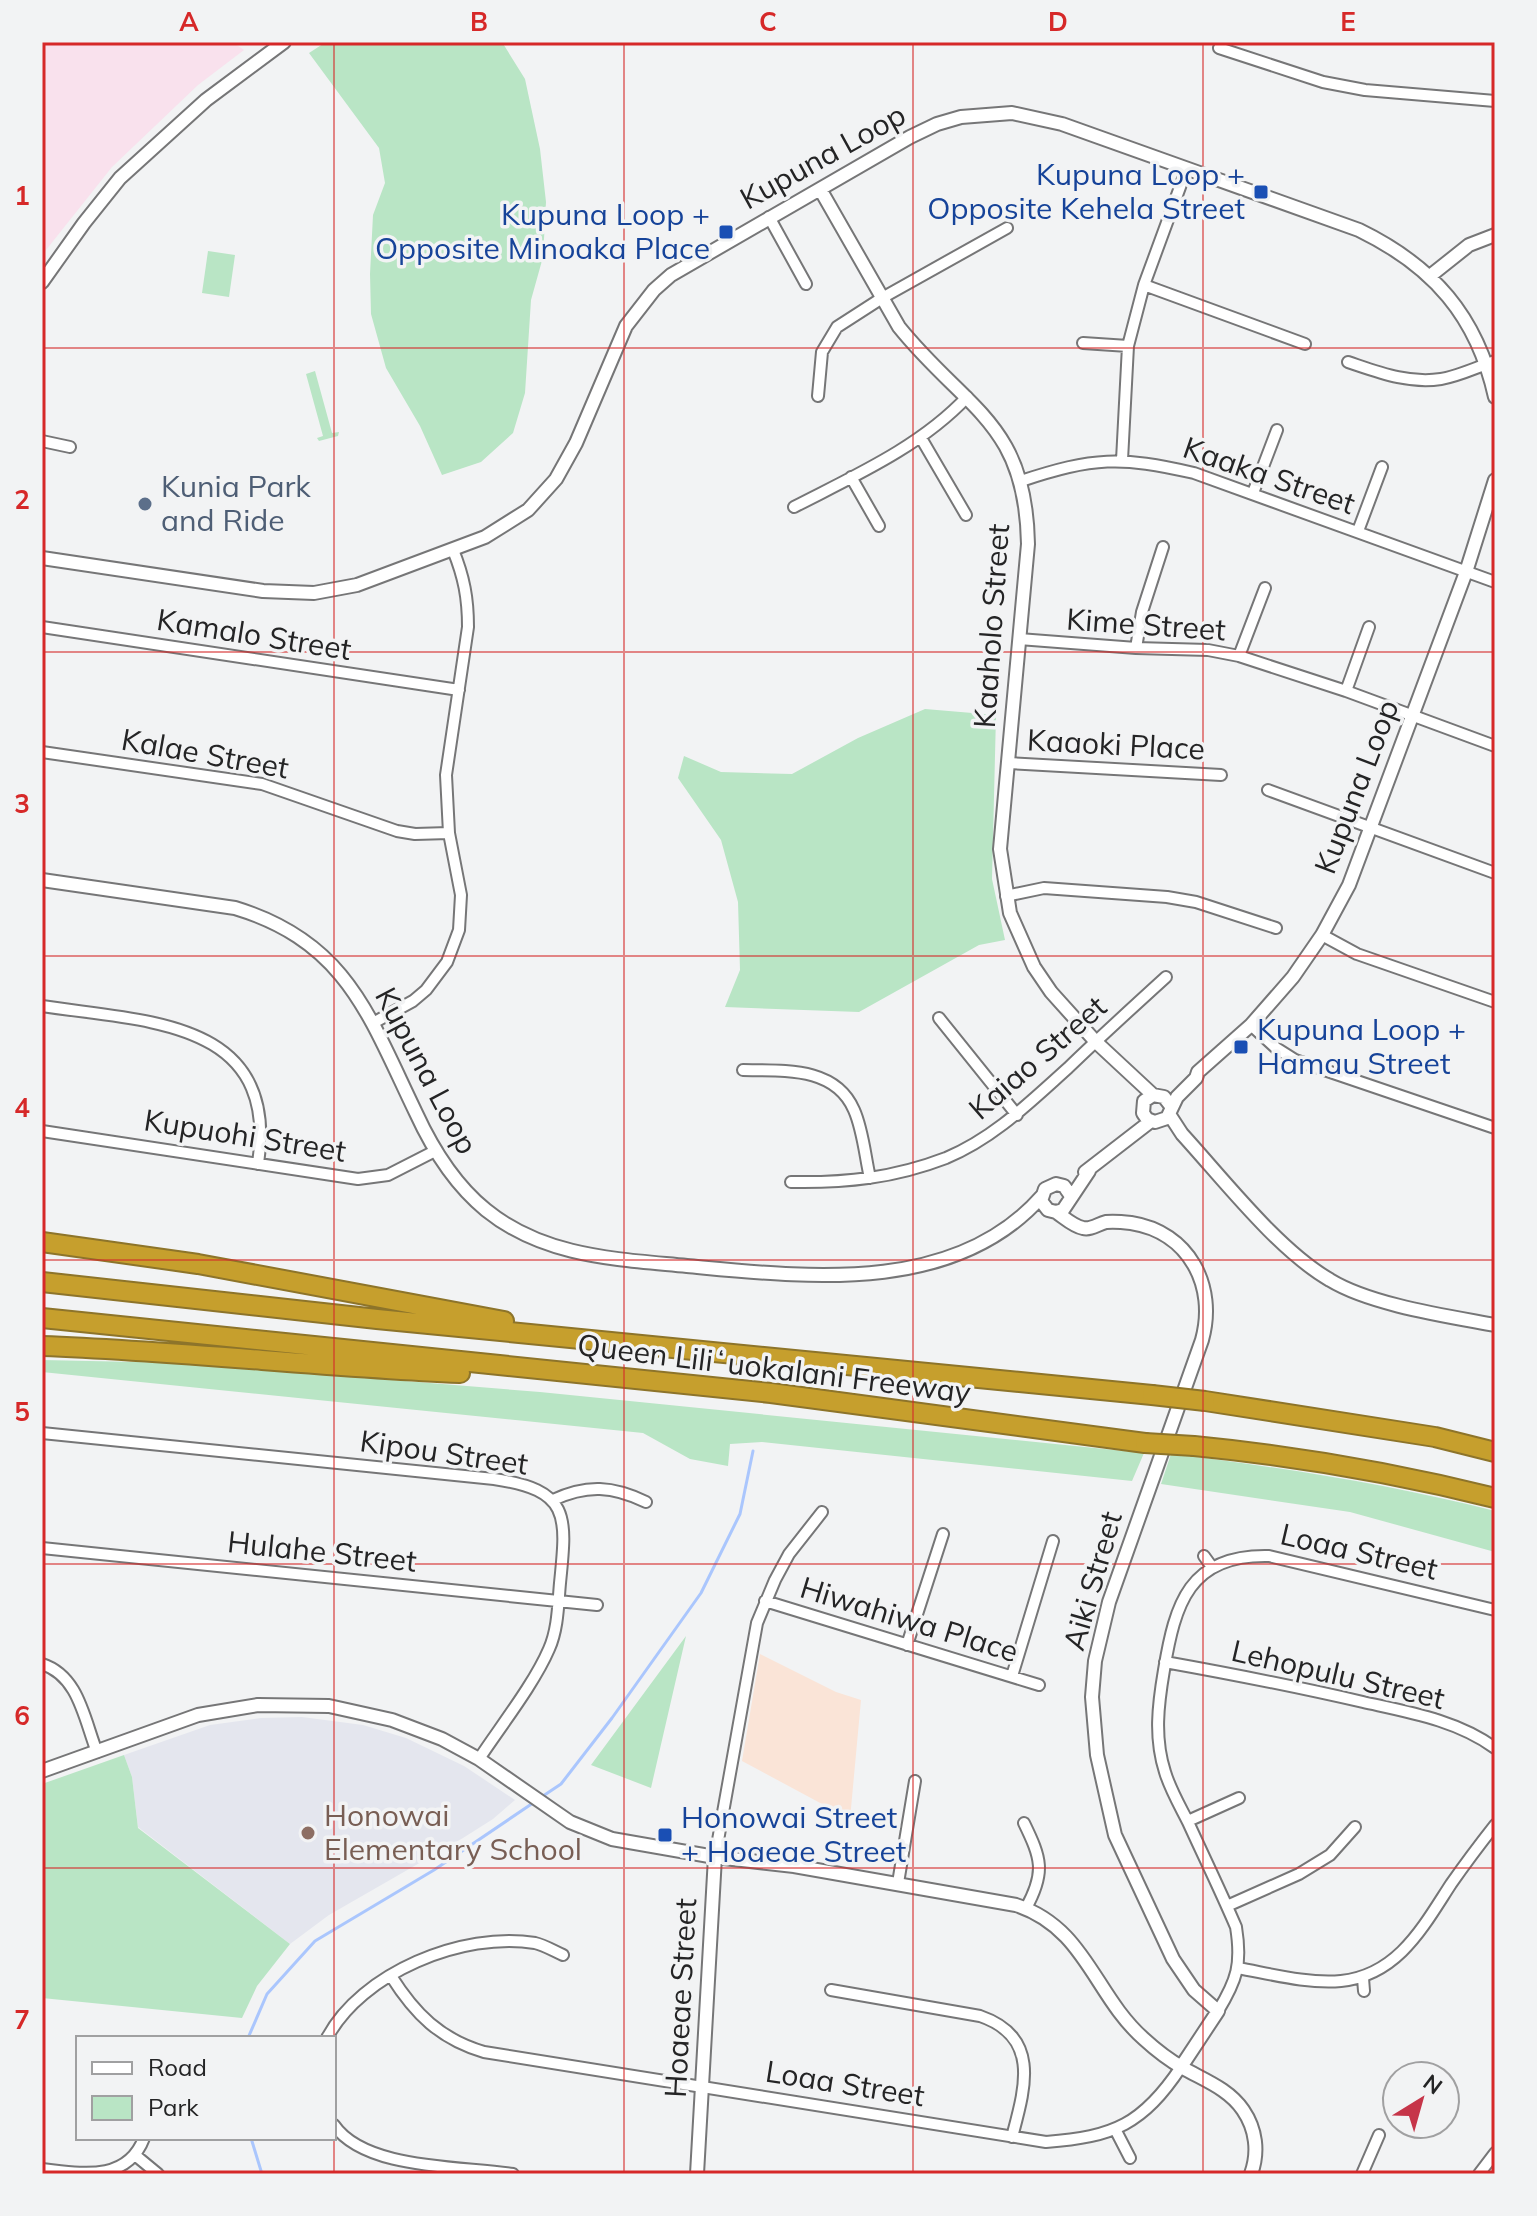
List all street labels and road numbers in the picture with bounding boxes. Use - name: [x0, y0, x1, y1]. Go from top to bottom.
- street label: Kupuna Loop: [733, 95, 912, 217]
- street label: Kaaka Street: [1178, 428, 1360, 522]
- street label: Kaaholo Street: [965, 522, 1017, 729]
- street label: Kime Street: [1065, 599, 1227, 649]
- street label: Kamalo Street: [154, 600, 354, 668]
- street label: Kupuna Loop: [1305, 694, 1407, 879]
- street label: Kalae Street: [119, 720, 292, 786]
- street label: Kaaoki Place: [1026, 720, 1206, 768]
- street label: Kupuna Loop: [367, 981, 487, 1160]
- street label: Kaiao Street: [961, 987, 1114, 1127]
- street label: Kupuohi Street: [141, 1100, 349, 1170]
- street label: Queen Liliʻuokalani Freeway: [575, 1325, 973, 1411]
- street label: Kipou Street: [358, 1421, 531, 1483]
- street label: Aiki Street: [1054, 1507, 1130, 1654]
- street label: Loaa Street: [1277, 1515, 1442, 1588]
- street label: Hulahe Street: [226, 1522, 419, 1580]
- street label: Hiwahiwa Place: [796, 1568, 1023, 1670]
- street label: Lehopulu Street: [1228, 1631, 1449, 1717]
- street label: Hoaeae Street: [656, 1897, 704, 2099]
- street label: Loaa Street: [763, 2052, 927, 2114]

